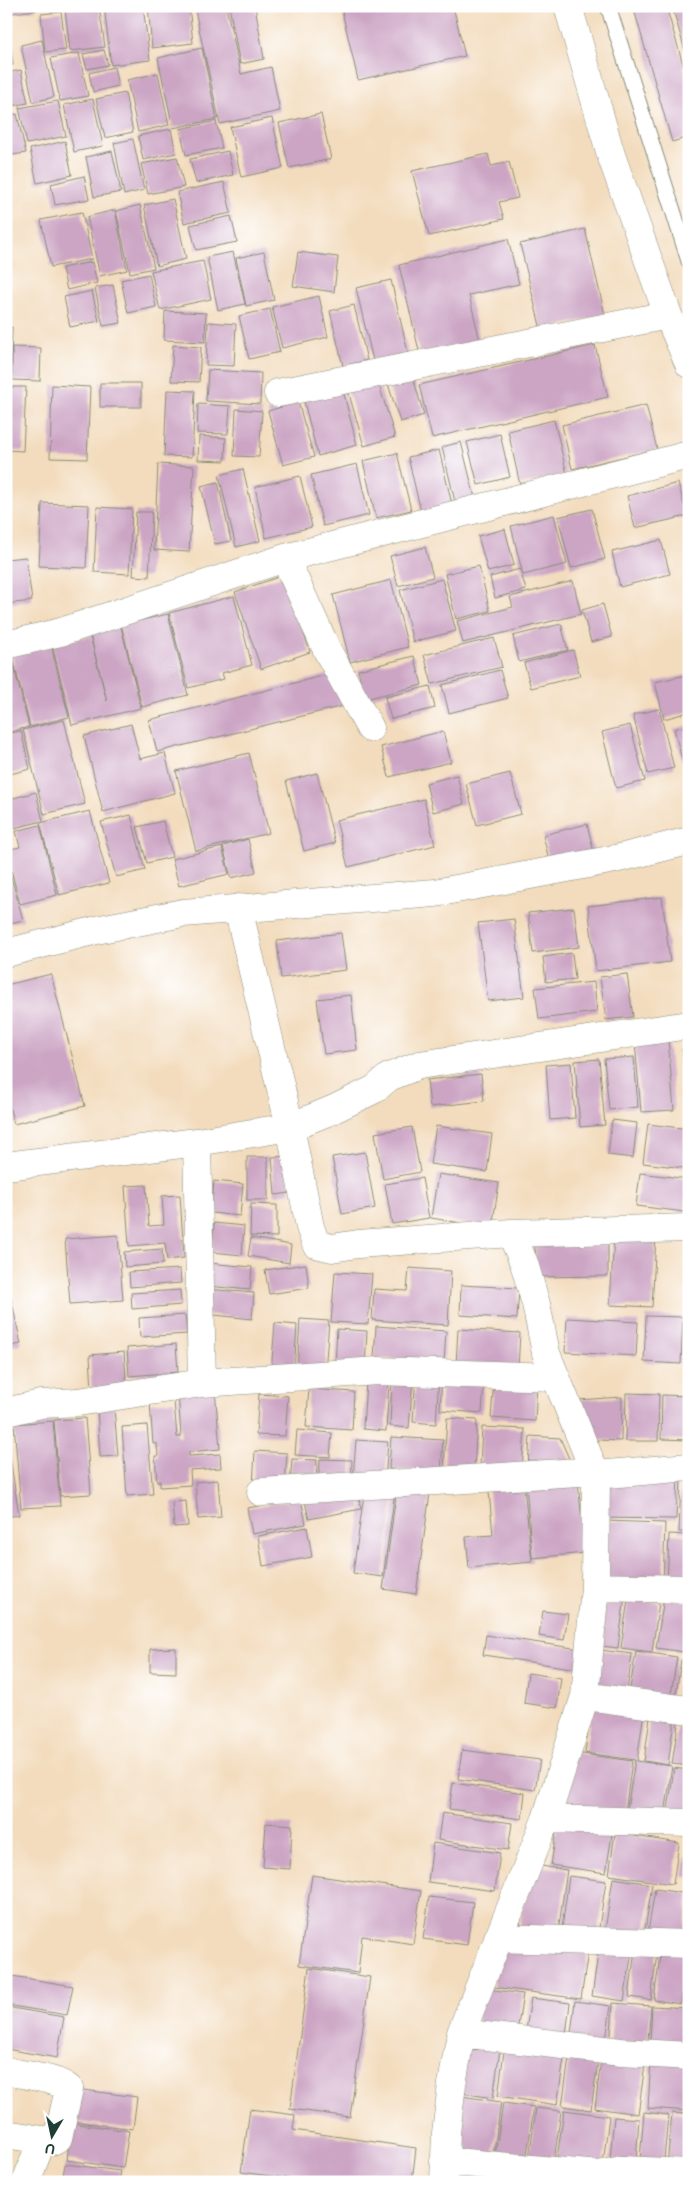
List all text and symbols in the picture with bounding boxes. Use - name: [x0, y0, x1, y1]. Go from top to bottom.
- north arrow: [28, 2110, 78, 2160]
- text: U: [44, 2139, 56, 2158]

